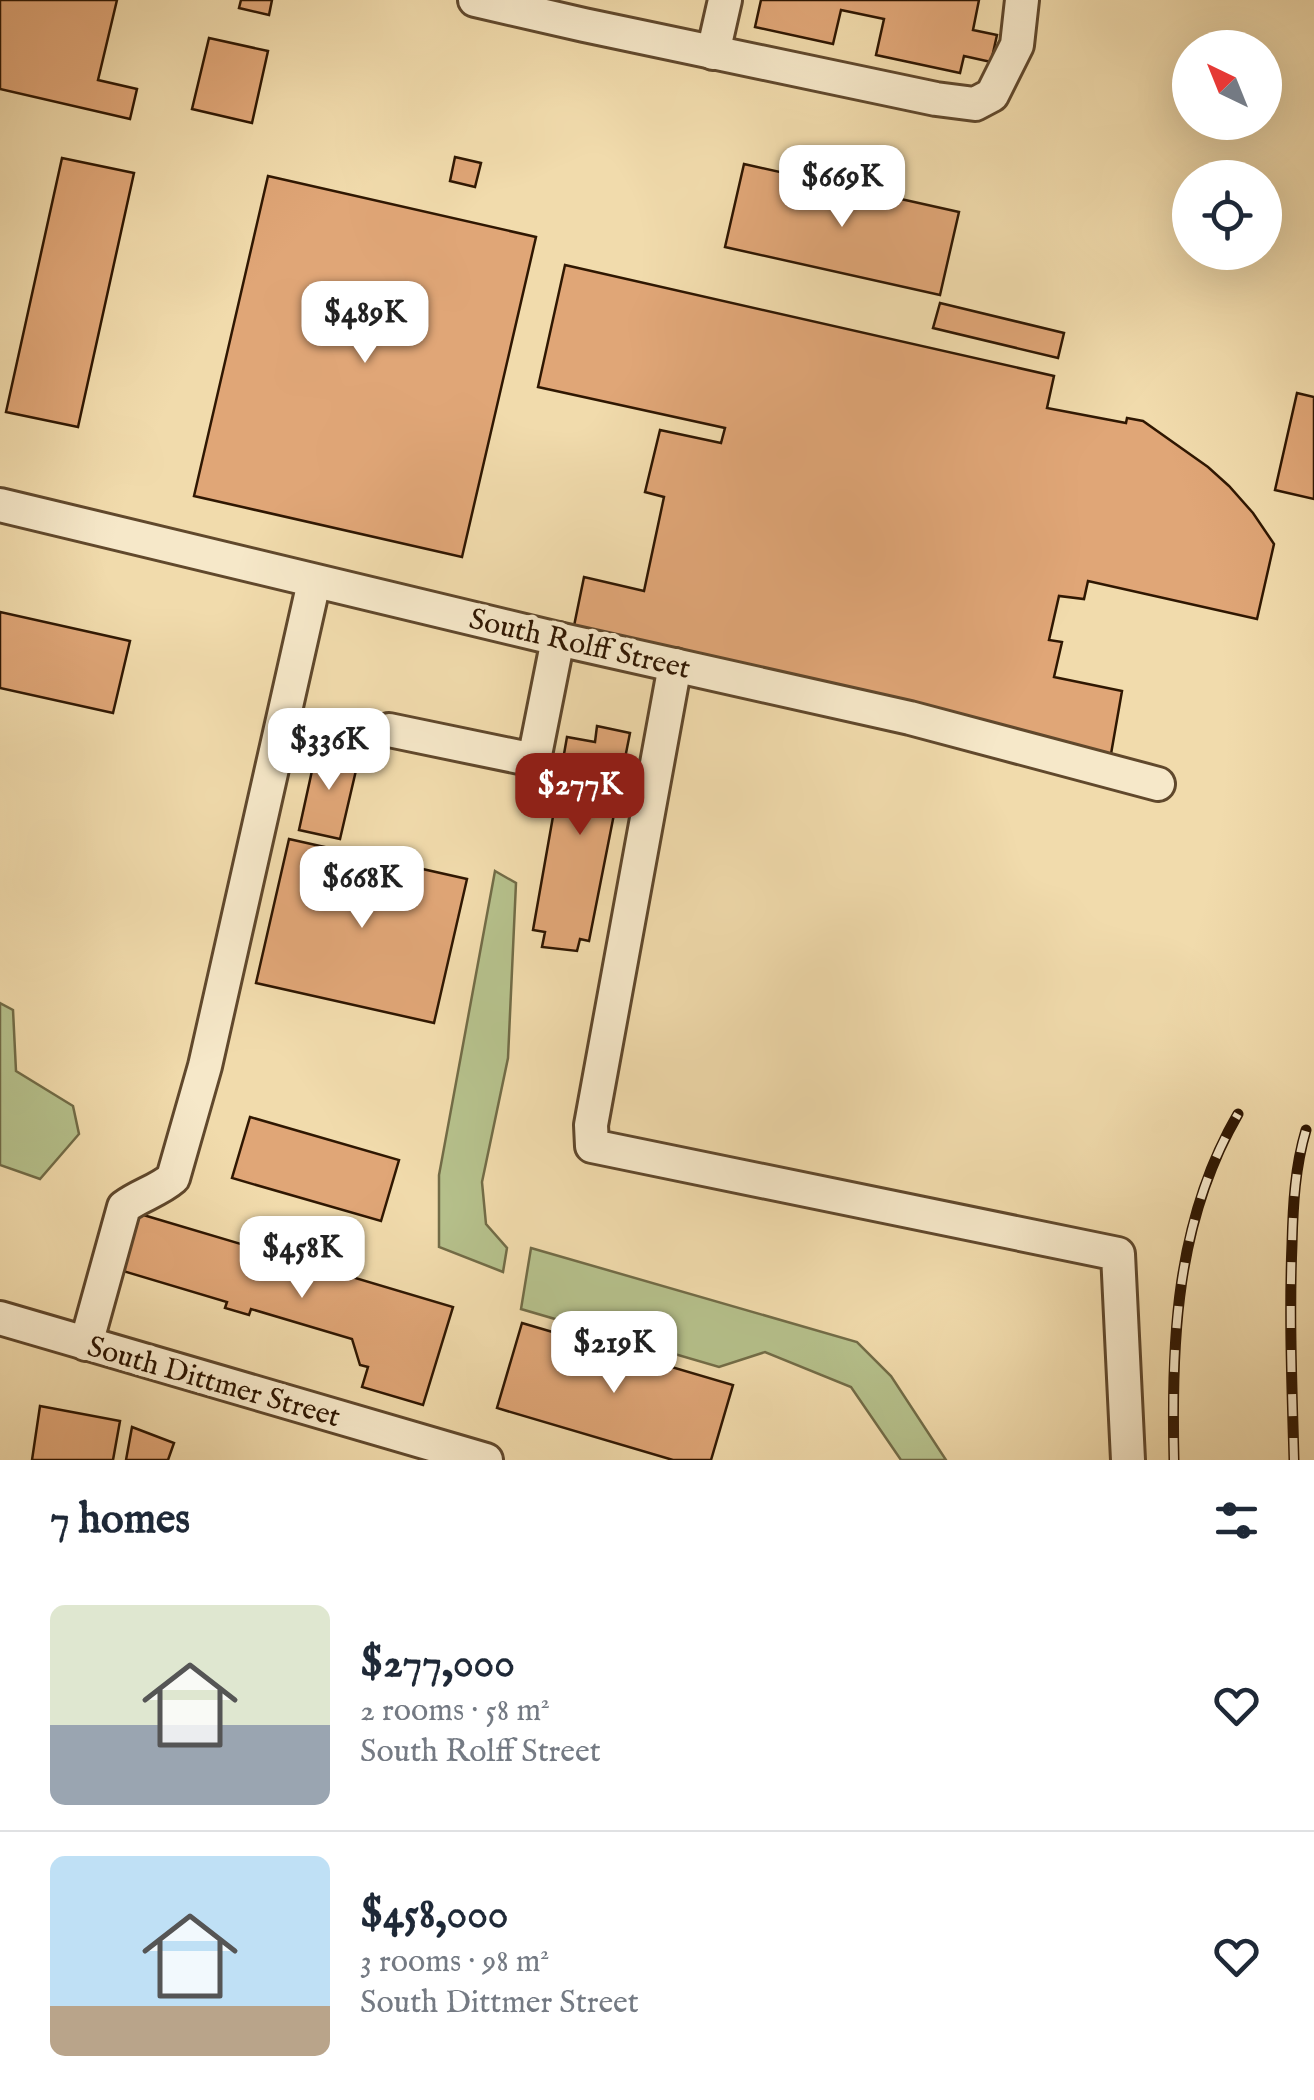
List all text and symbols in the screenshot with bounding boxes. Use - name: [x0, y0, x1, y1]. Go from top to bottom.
- north arrow: [1172, 30, 1282, 140]
- map controls: [1172, 30, 1282, 270]
- pin: $669K: [772, 145, 912, 230]
- text: $669K: [801, 157, 883, 198]
- button: locate: [1172, 160, 1282, 270]
- pin: $489K: [295, 281, 435, 366]
- text: $489K: [323, 293, 407, 334]
- street label: South Rolff Street: [465, 601, 694, 689]
- pin: $336K: [259, 708, 399, 793]
- text: $336K: [290, 720, 368, 761]
- pin: $277K: [510, 753, 650, 838]
- text: $277K: [537, 765, 623, 806]
- pin: $668K: [292, 846, 432, 931]
- text: $668K: [322, 858, 402, 899]
- pin: $458K: [232, 1216, 372, 1301]
- text: $458K: [262, 1228, 342, 1269]
- pin: $219K: [544, 1311, 684, 1396]
- text: $219K: [573, 1323, 655, 1364]
- street label: South Dittmer Street: [83, 1329, 344, 1437]
- icon: filters: [1209, 1493, 1264, 1548]
- text: 7 homes: [50, 1494, 190, 1547]
- text: $277,000: [360, 1638, 515, 1691]
- icon: home: [130, 1645, 250, 1765]
- icon: heart: [1209, 1678, 1264, 1733]
- text: 2 rooms · 58 m²: [360, 1691, 550, 1732]
- text: South Rolff Street: [360, 1732, 601, 1773]
- text: $458,000: [360, 1889, 508, 1942]
- icon: home: [130, 1896, 250, 2016]
- icon: heart: [1209, 1929, 1264, 1984]
- text: 3 rooms · 98 m²: [360, 1942, 549, 1983]
- text: South Dittmer Street: [360, 1983, 639, 2024]

